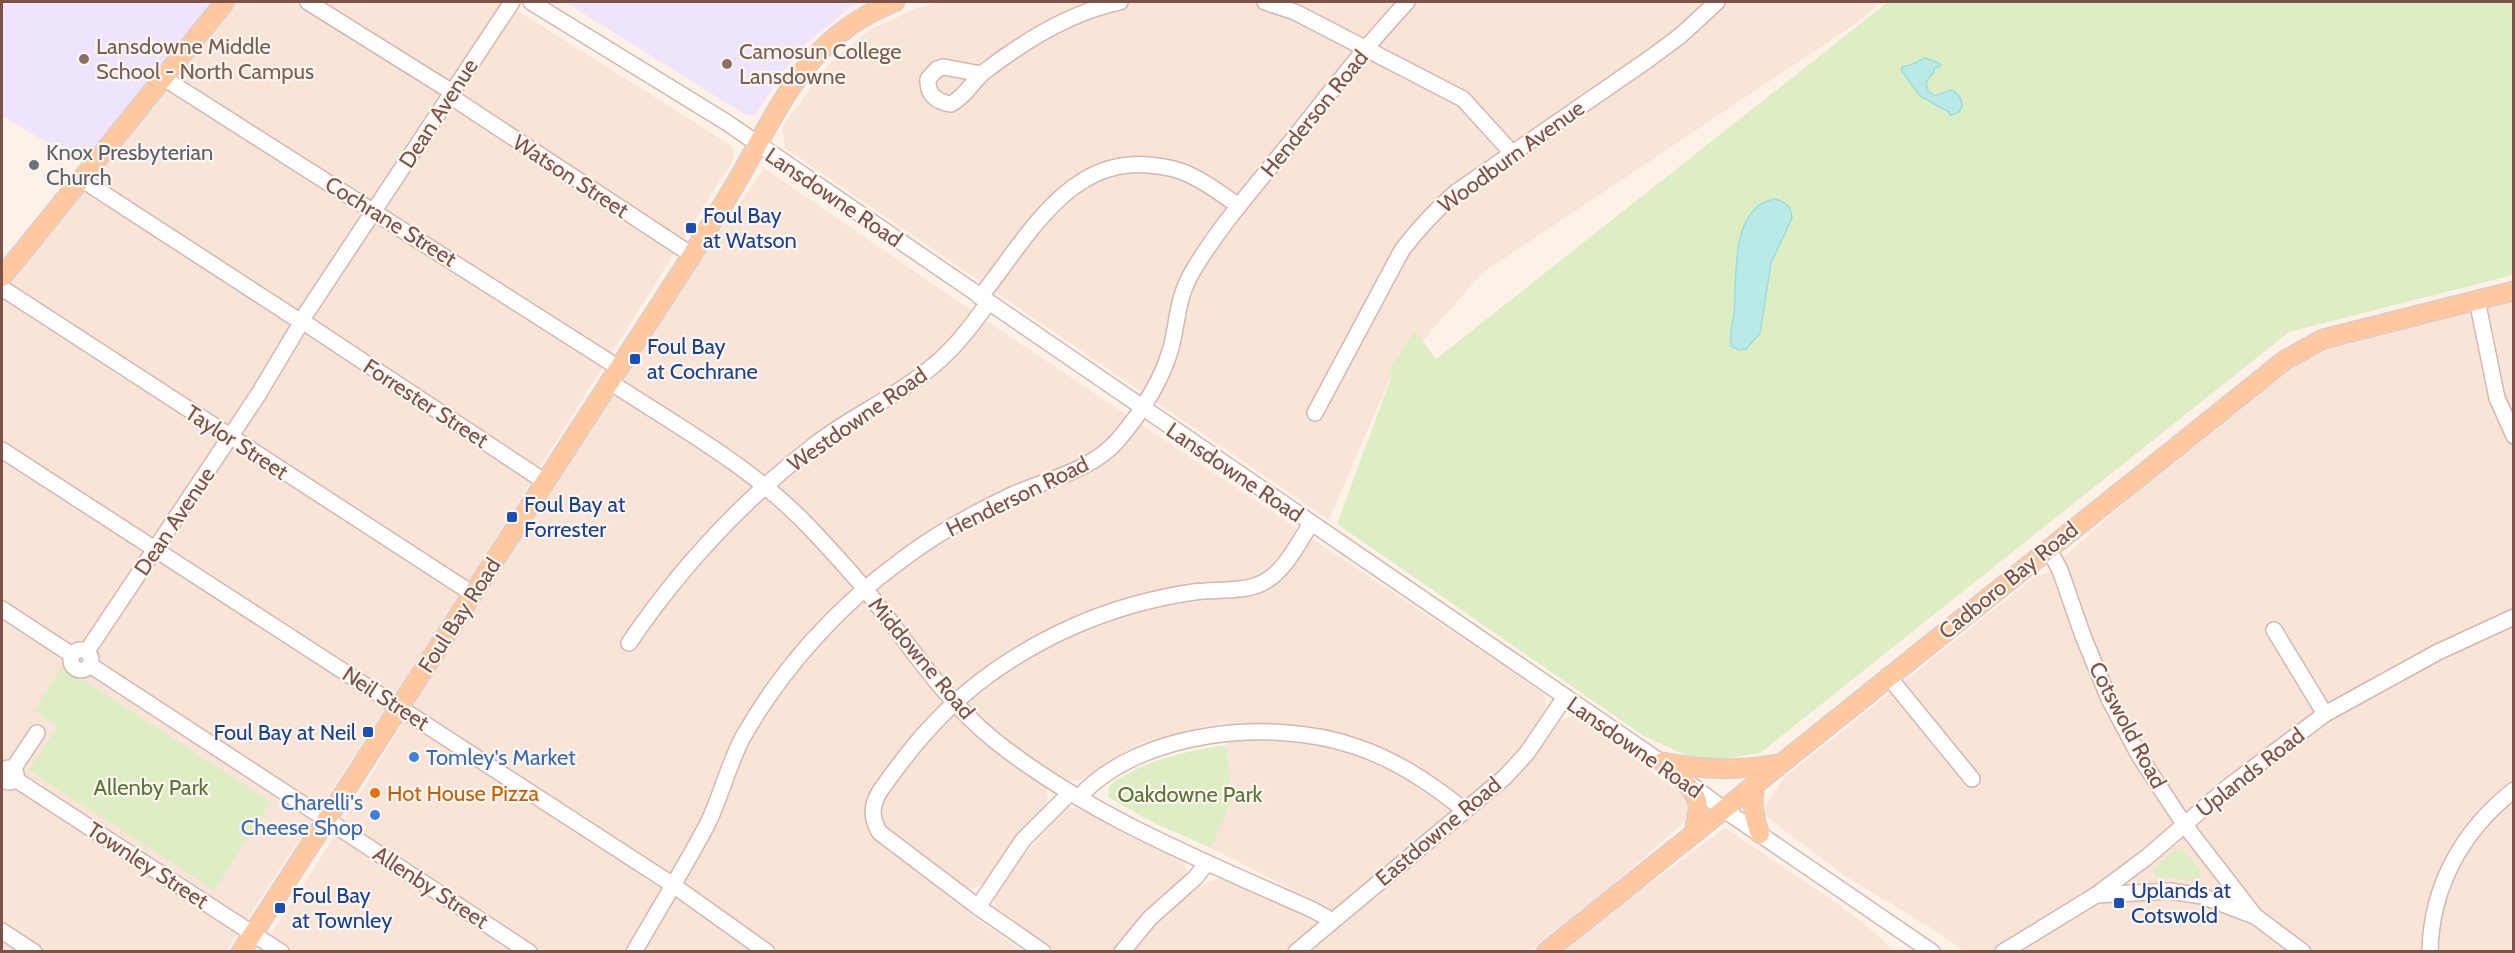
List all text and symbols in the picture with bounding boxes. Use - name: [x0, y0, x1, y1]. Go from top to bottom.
- place label: Lansdowne Middle School - North Campus: [96, 33, 314, 85]
- place label: Camosun College Lansdowne: [739, 38, 902, 90]
- street label: Henderson Road: [1255, 44, 1374, 182]
- marker: Lansdowne Middle School - North Campus: [77, 52, 91, 66]
- street label: Dean Avenue: [393, 54, 484, 173]
- marker: Camosun College Lansdowne: [720, 57, 734, 71]
- street label: Woodburn Avenue: [1433, 94, 1590, 218]
- street label: Watson Street: [508, 129, 634, 224]
- place label: Knox Presbyterian Church: [46, 139, 213, 191]
- street label: Lansdowne Road: [760, 142, 907, 253]
- marker: Knox Presbyterian Church: [27, 158, 41, 172]
- street label: Cochrane Street: [320, 170, 462, 273]
- place label: Foul Bay at Watson: [703, 202, 797, 254]
- marker: Foul Bay at Watson: [684, 221, 698, 235]
- place label: Foul Bay at Cochrane: [647, 333, 758, 385]
- marker: Foul Bay at Cochrane: [628, 352, 642, 366]
- street label: Forrester Street: [358, 353, 494, 454]
- street label: Westdowne Road: [782, 361, 932, 478]
- street label: Taylor Street: [180, 399, 294, 486]
- street label: Lansdowne Road: [1161, 417, 1308, 528]
- street label: Henderson Road: [941, 450, 1093, 543]
- street label: Dean Avenue: [128, 462, 220, 581]
- place label: Foul Bay at Forrester: [524, 491, 626, 543]
- marker: Foul Bay at Forrester: [505, 510, 519, 524]
- street label: Cadboro Bay Road: [1933, 516, 2083, 645]
- street label: Foul Bay Road: [412, 553, 507, 678]
- street label: Middowne Road: [863, 592, 980, 725]
- street label: Cotswold Road: [2083, 657, 2172, 793]
- street label: Neil Street: [337, 660, 435, 737]
- street label: Lansdowne Road: [1562, 691, 1708, 804]
- place label: Foul Bay at Neil: [213, 719, 357, 746]
- street label: Uplands Road: [2191, 722, 2310, 823]
- marker: Foul Bay at Neil: [361, 725, 375, 739]
- place label: Tomley's Market: [426, 744, 576, 771]
- marker: Tomley's Market: [407, 750, 421, 764]
- street label: Eastdowne Road: [1370, 771, 1507, 892]
- park label: Allenby Park: [94, 774, 209, 801]
- place label: Hot House Pizza: [387, 780, 540, 807]
- park label: Oakdowne Park: [1118, 781, 1263, 808]
- marker: Hot House Pizza: [368, 786, 382, 800]
- place label: Charelli's Cheese Shop: [241, 789, 363, 841]
- marker: Charelli's Cheese Shop: [368, 808, 382, 822]
- street label: Townley Street: [82, 816, 214, 915]
- street label: Allenby Street: [368, 840, 494, 935]
- place label: Uplands at Cotswold: [2131, 877, 2231, 929]
- place label: Foul Bay at Townley: [292, 882, 392, 934]
- marker: Uplands at Cotswold: [2112, 896, 2126, 910]
- marker: Foul Bay at Townley: [273, 901, 287, 915]

